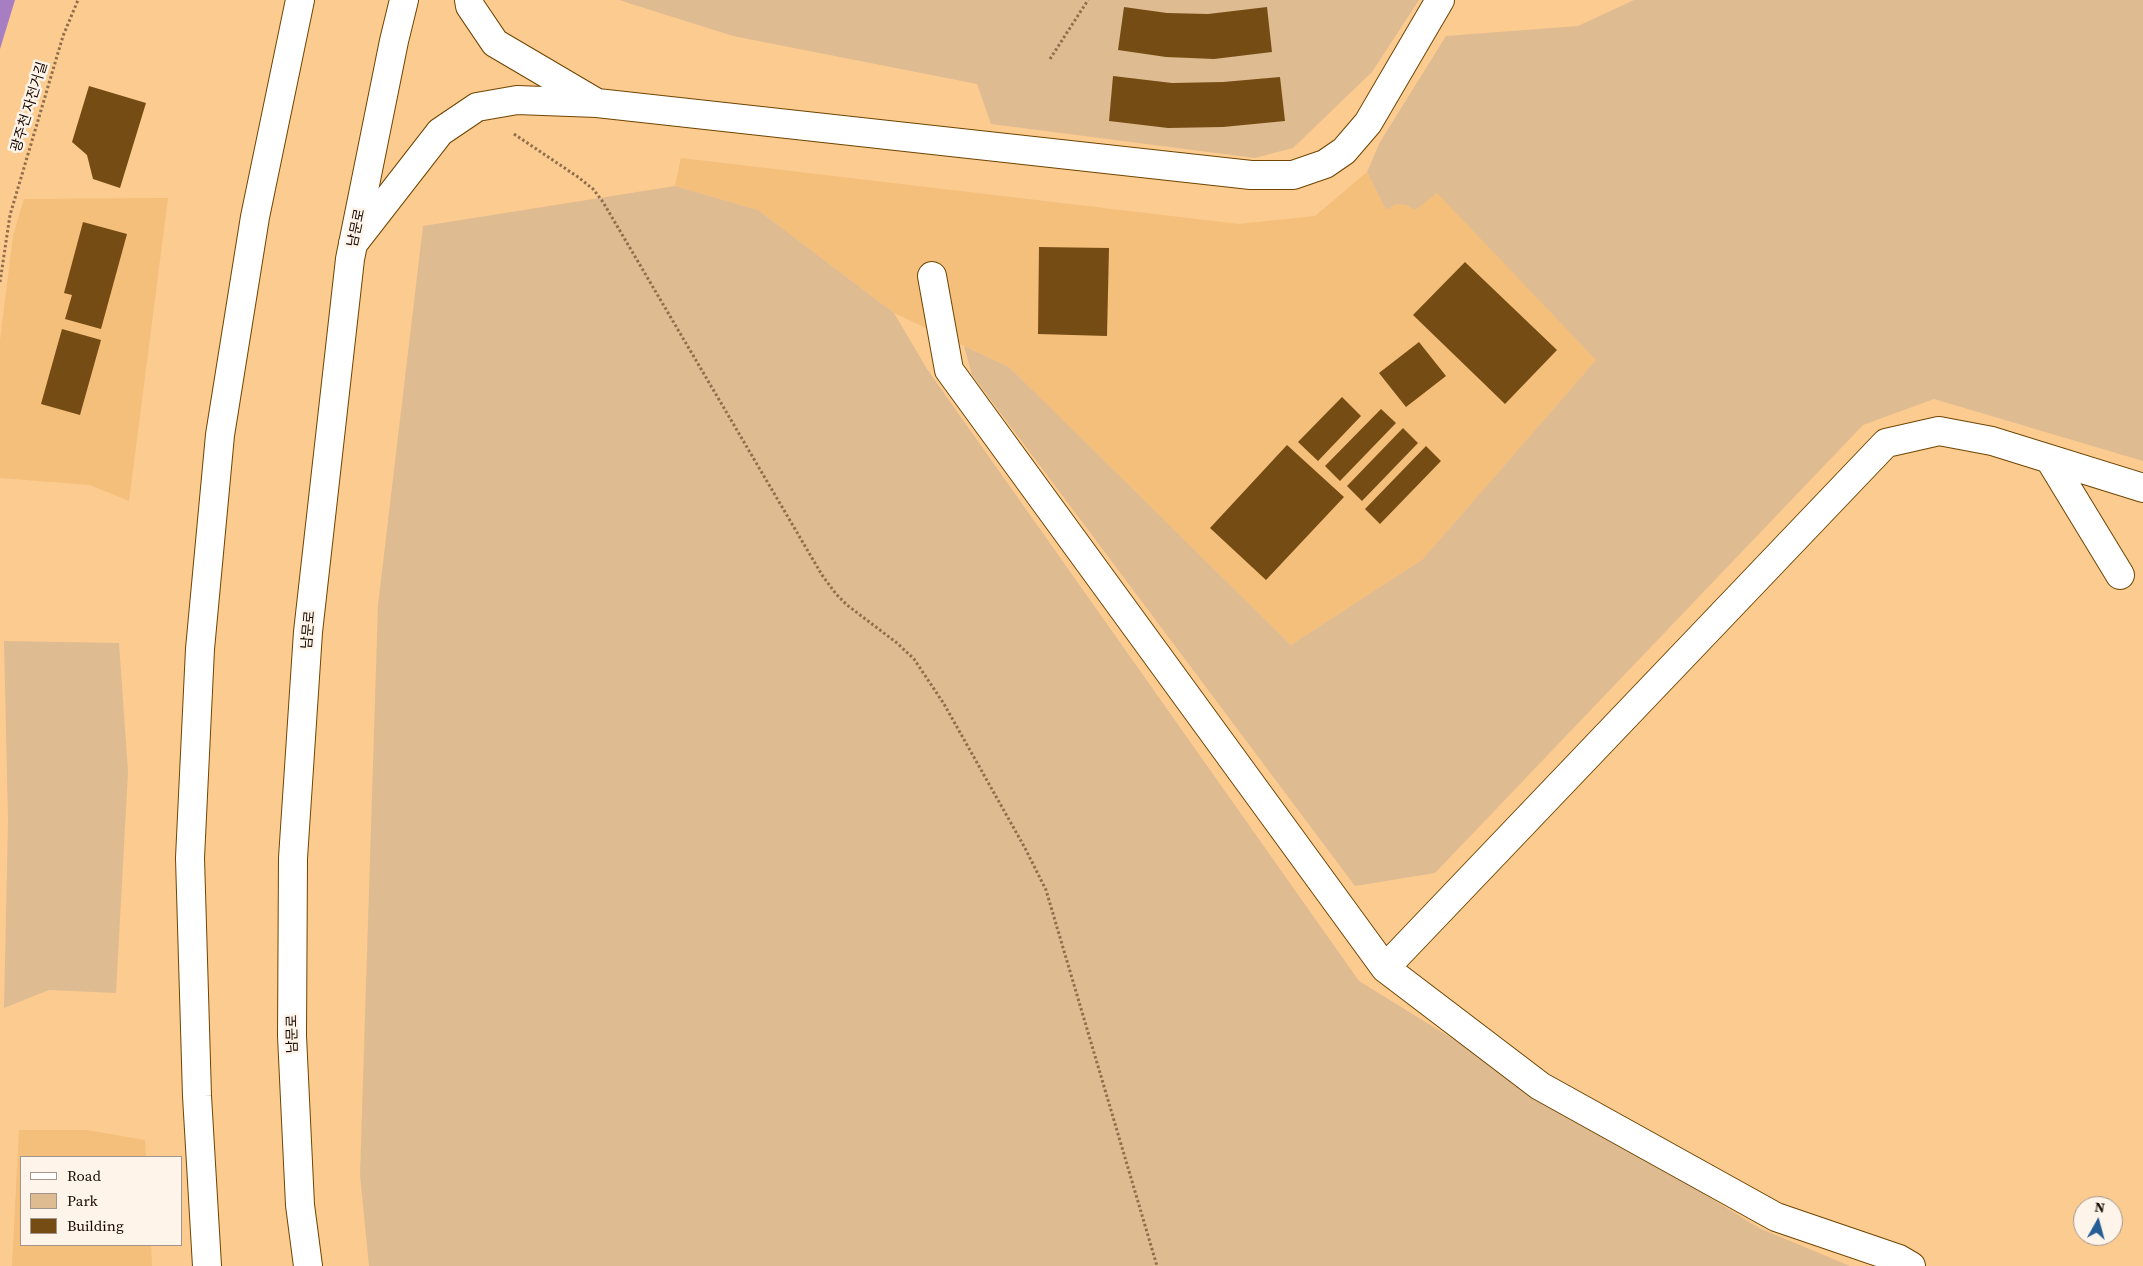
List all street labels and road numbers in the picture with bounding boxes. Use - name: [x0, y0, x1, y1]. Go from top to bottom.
- street label: 광주천 자전거길: [8, 60, 52, 154]
- street label: 남문로: [345, 207, 369, 249]
- street label: 남문로: [299, 610, 319, 650]
- street label: 남문로: [284, 1015, 302, 1053]

